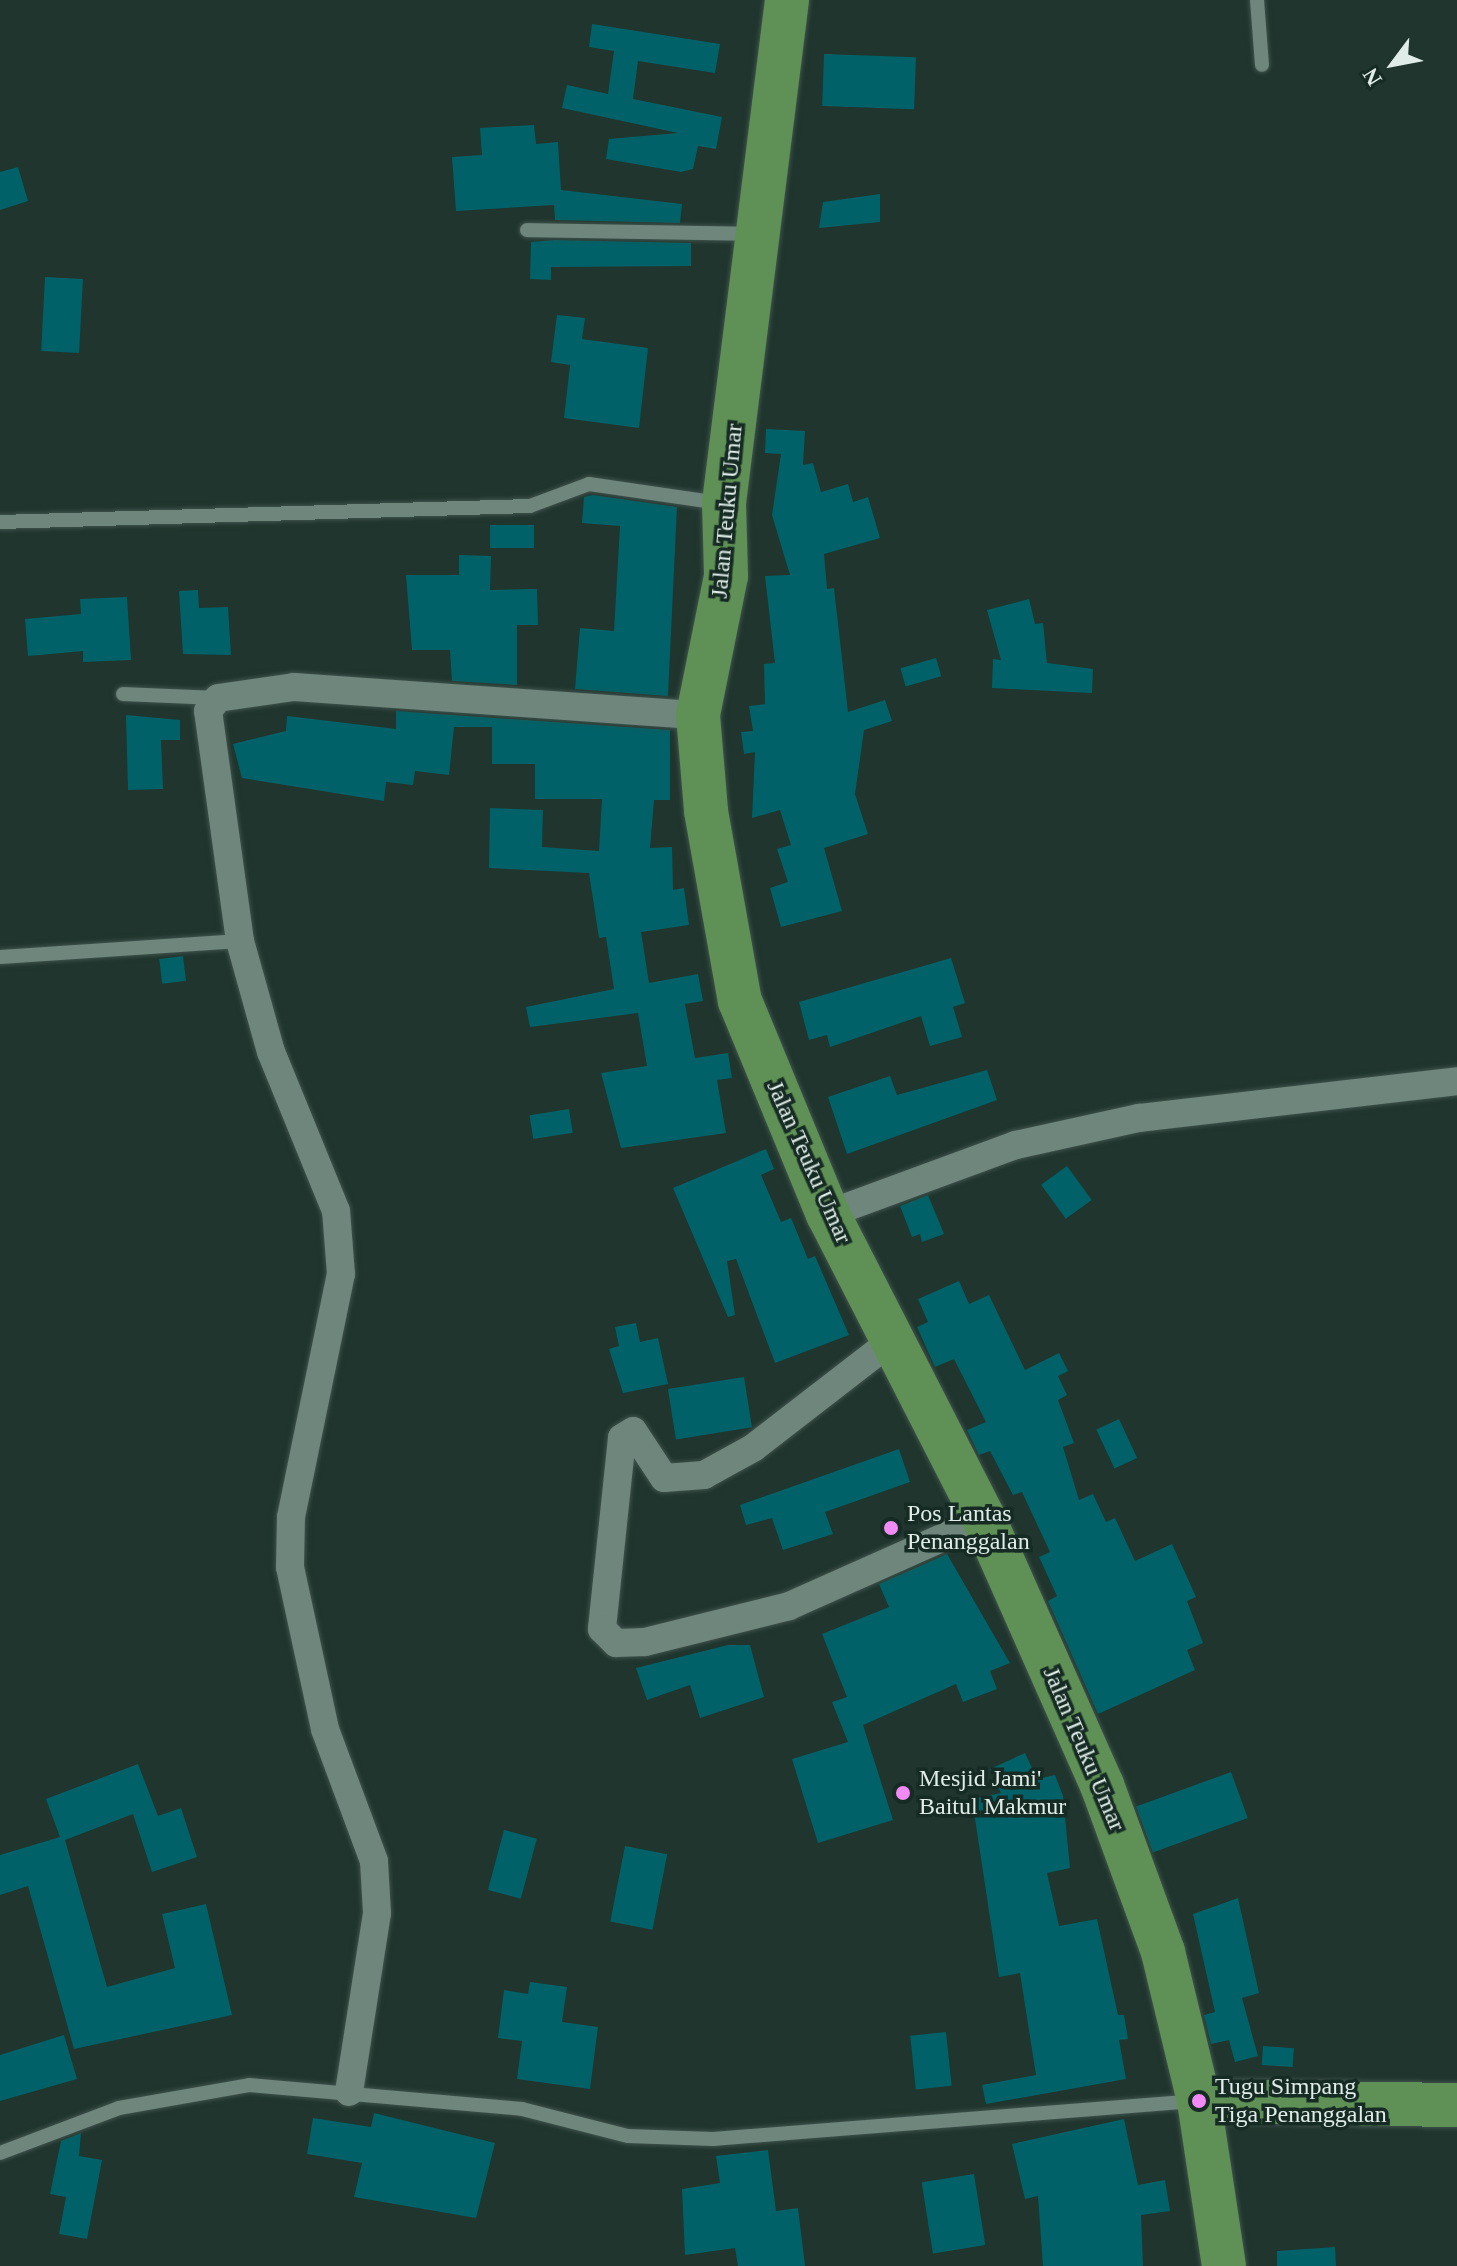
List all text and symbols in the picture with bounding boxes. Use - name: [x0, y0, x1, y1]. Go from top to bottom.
- north arrow: [1353, 24, 1433, 104]
- text: N: [1357, 64, 1387, 90]
- street label: Jalan Teuku Umar: [705, 422, 749, 600]
- street label: Jalan Teuku Umar: [760, 1076, 858, 1248]
- place label: Pos Lantas Penanggalan: [907, 1500, 1030, 1556]
- marker: Pos Lantas Penanggalan: [882, 1519, 900, 1537]
- street label: Jalan Teuku Umar: [1036, 1663, 1132, 1835]
- place label: Mesjid Jami' Baitul Makmur: [919, 1765, 1066, 1821]
- marker: Mesjid Jami' Baitul Makmur: [894, 1784, 912, 1802]
- place label: Tugu Simpang Tiga Penanggalan: [1215, 2073, 1387, 2129]
- marker: Tugu Simpang Tiga Penanggalan: [1190, 2092, 1208, 2110]

